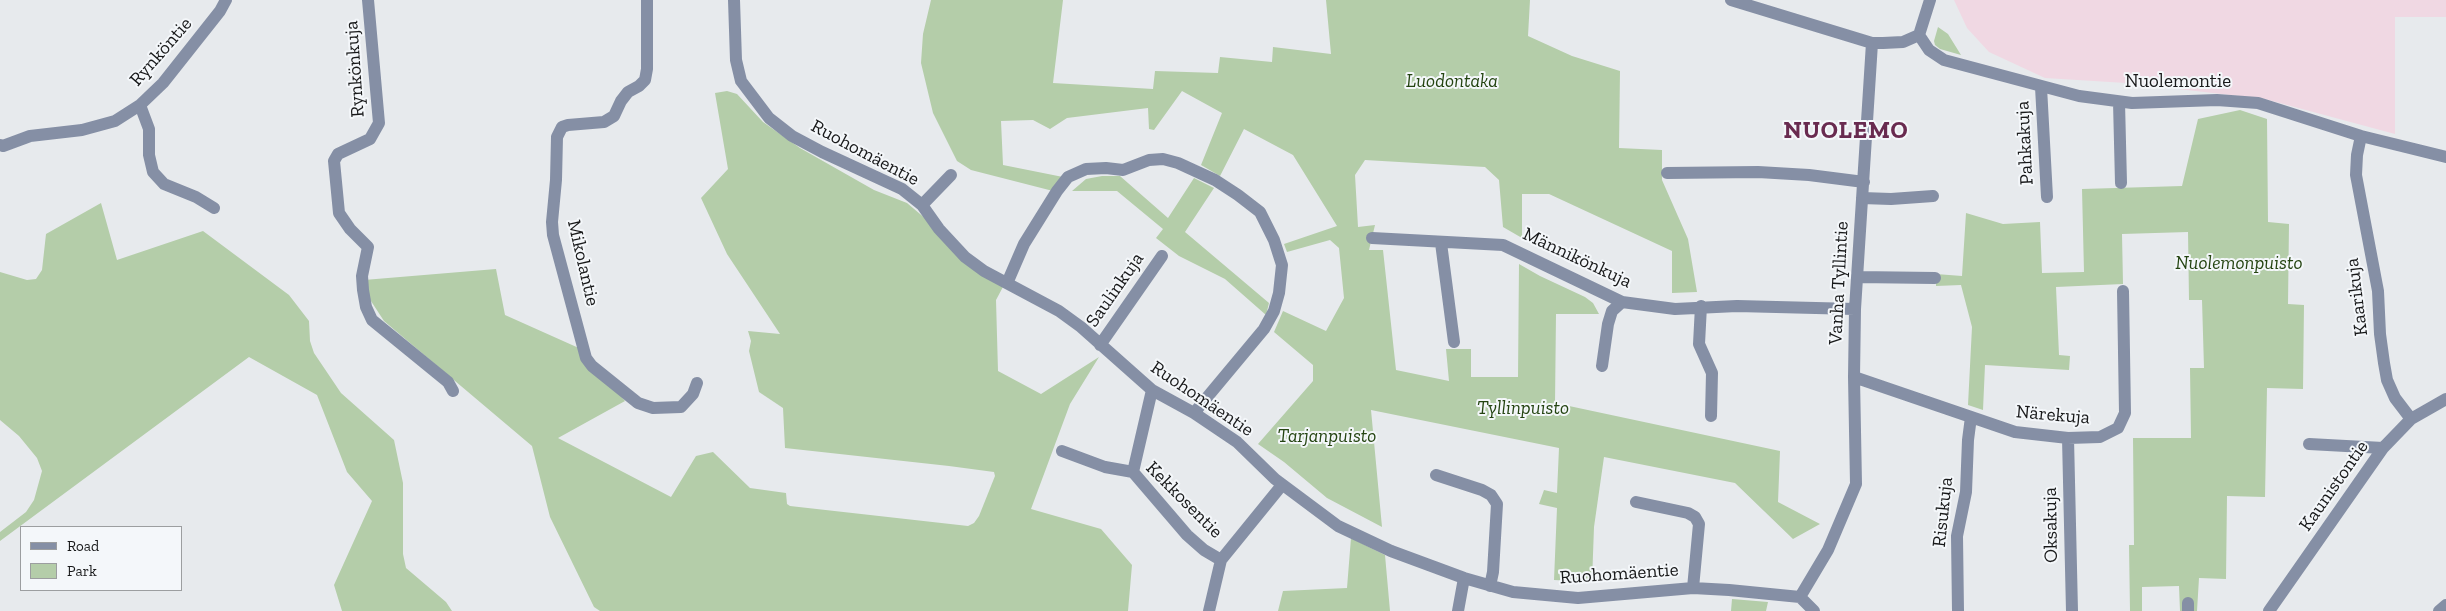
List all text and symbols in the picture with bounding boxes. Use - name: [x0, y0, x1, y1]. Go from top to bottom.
- street label: Rynköntie: [125, 13, 197, 91]
- street label: Rynkönkuja: [340, 20, 370, 118]
- park label: Luodontaka: [1406, 71, 1498, 93]
- street label: Nuolemontie: [2125, 71, 2231, 93]
- street label: Pahkakuja: [2011, 100, 2039, 186]
- street label: Ruohomäentie: [807, 115, 923, 191]
- district label: NUOLEMO: [1783, 117, 1909, 145]
- street label: Mikolantie: [562, 218, 604, 308]
- street label: Vanha Tyllintie: [1824, 221, 1854, 345]
- street label: Männikönkuja: [1519, 223, 1635, 293]
- street label: Saulinkuja: [1081, 248, 1149, 332]
- park label: Nuolemonpuisto: [2175, 253, 2303, 275]
- street label: Kaarikuja: [2341, 257, 2373, 337]
- street label: Ruohomäentie: [1146, 356, 1258, 442]
- park label: Tyllinpuisto: [1477, 398, 1569, 420]
- street label: Närekuja: [2015, 400, 2091, 430]
- park label: Tarjanpuisto: [1278, 426, 1376, 448]
- street label: Kaunistontie: [2294, 436, 2374, 536]
- street label: Kekkosentie: [1141, 457, 1227, 543]
- street label: Risukuja: [1928, 476, 1958, 548]
- street label: Oksakuja: [2039, 487, 2063, 563]
- legend: [20, 526, 182, 591]
- text: Road: [67, 537, 99, 555]
- street label: Ruohomäentie: [1559, 558, 1679, 590]
- text: Park: [67, 562, 97, 580]

